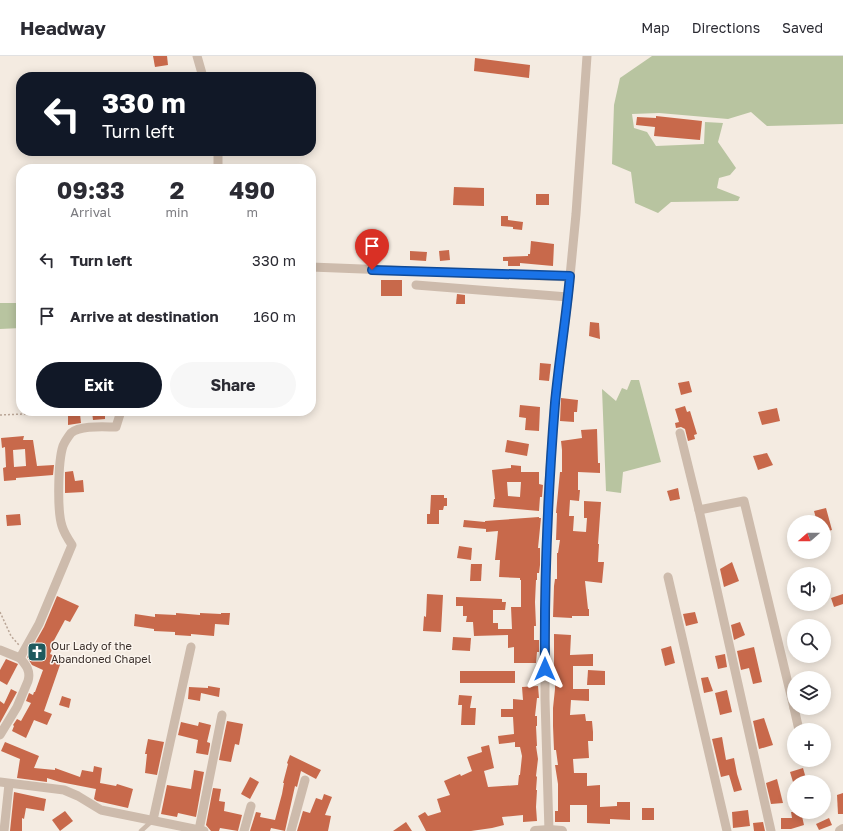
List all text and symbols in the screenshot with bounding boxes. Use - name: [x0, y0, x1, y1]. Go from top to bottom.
- text: Headway: [20, 16, 106, 39]
- text: Map: [641, 19, 670, 36]
- text: Directions: [692, 19, 760, 36]
- text: Saved: [782, 19, 823, 36]
- text: 330 m: [102, 86, 186, 119]
- icon: left: [36, 88, 88, 140]
- text: Turn left: [102, 120, 175, 142]
- text: 09:33: [57, 175, 125, 204]
- text: 2: [170, 175, 184, 204]
- text: 490: [229, 175, 275, 204]
- text: Arrival: [70, 204, 111, 220]
- text: min: [165, 204, 188, 220]
- text: m: [246, 204, 258, 220]
- pin: [355, 229, 389, 270]
- icon: arrive: [361, 235, 383, 257]
- icon: left: [36, 249, 58, 271]
- text: Turn left: [70, 251, 132, 269]
- text: 330 m: [252, 251, 296, 269]
- icon: arrive: [36, 305, 58, 327]
- text: Arrive at destination: [70, 307, 219, 325]
- text: 160 m: [253, 307, 296, 325]
- button: Exit: [36, 362, 162, 408]
- button: Share: [170, 362, 296, 408]
- north arrow: [787, 515, 831, 559]
- map controls: [787, 515, 831, 819]
- button: sound: [787, 567, 831, 611]
- button: search: [787, 619, 831, 663]
- place label: Our Lady of the Abandoned Chapel: [51, 639, 152, 665]
- church icon: Our Lady of the Abandoned Chapel: [26, 641, 48, 663]
- position arrow: [524, 648, 566, 690]
- button: layers: [787, 671, 831, 715]
- button: +: [787, 723, 831, 767]
- button: −: [787, 775, 831, 819]

